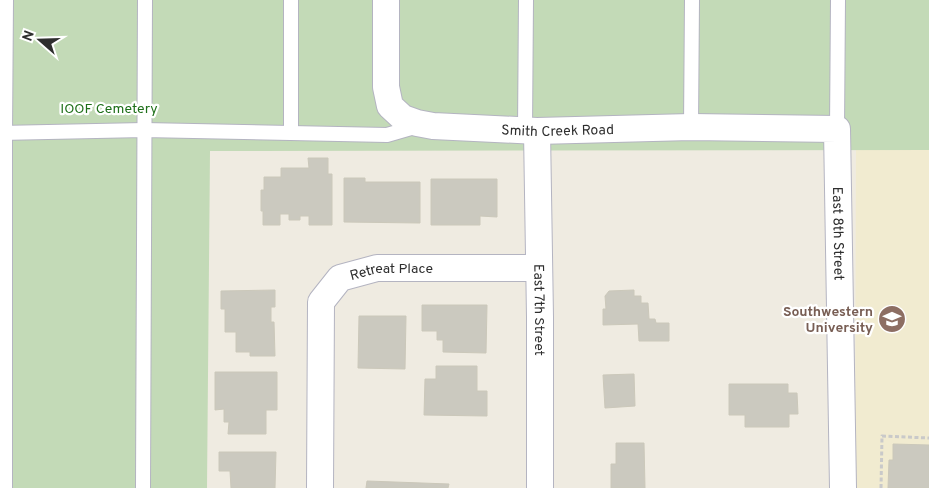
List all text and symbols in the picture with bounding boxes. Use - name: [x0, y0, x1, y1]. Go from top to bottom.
- north arrow: [15, 15, 65, 65]
- text: N: [19, 28, 39, 44]
- park label: IOOF Cemetery: [60, 101, 158, 118]
- street label: Smith Creek Road: [501, 122, 614, 141]
- street label: East 8th Street: [828, 187, 847, 281]
- street label: Retreat Place: [348, 261, 433, 285]
- street label: East 7th Street: [529, 264, 547, 356]
- place label: Southwestern University: [783, 304, 873, 337]
- school or university icon: Southwestern University: [877, 304, 907, 334]

